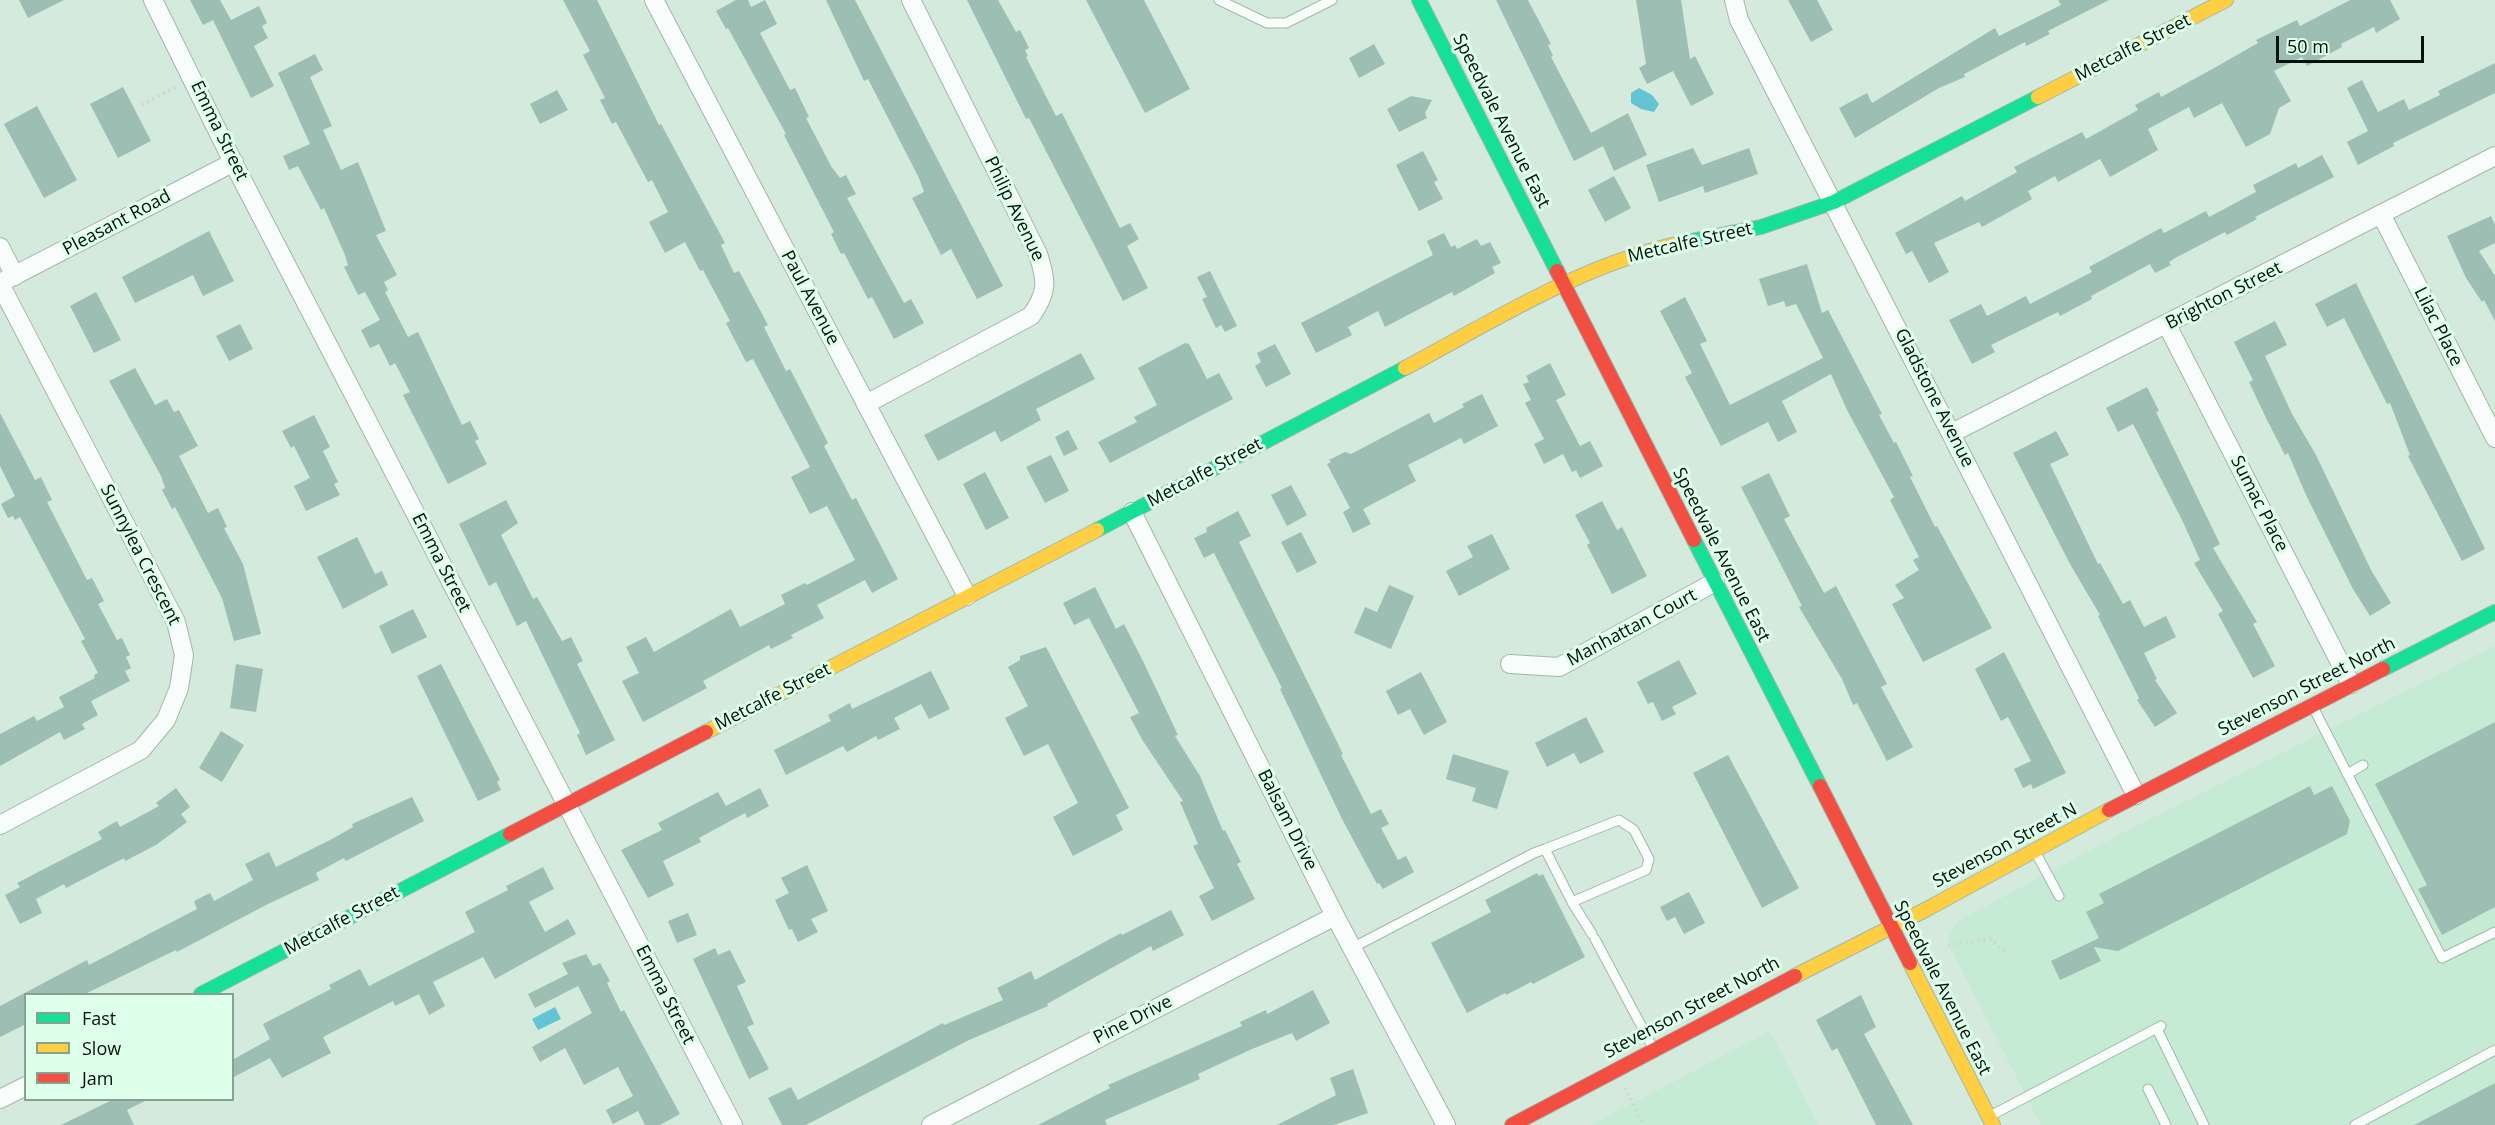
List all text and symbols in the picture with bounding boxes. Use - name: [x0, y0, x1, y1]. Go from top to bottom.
- street label: Metcalfe Street: [2072, 10, 2194, 86]
- scale bar: [2279, 24, 2428, 62]
- street label: Speedvale Avenue East: [1448, 30, 1554, 212]
- text: 50 m: [2287, 34, 2329, 58]
- street label: Emma Street: [186, 78, 252, 184]
- street label: Philip Avenue: [979, 153, 1049, 265]
- street label: Pleasant Road: [59, 185, 175, 261]
- street label: Metcalfe Street: [1626, 218, 1754, 268]
- street label: Paul Avenue: [776, 247, 844, 349]
- street label: Brighton Street: [2162, 257, 2286, 335]
- street label: Lilac Place: [2409, 284, 2467, 370]
- street label: Gladstone Avenue: [1890, 325, 1978, 471]
- street label: Metcalfe Street: [1144, 434, 1266, 512]
- street label: Sumac Place: [2226, 452, 2292, 556]
- street label: Speedvale Avenue East: [1668, 464, 1774, 646]
- street label: Sunnylea Crescent: [95, 481, 185, 629]
- street label: Emma Street: [407, 510, 475, 616]
- street label: Manhattan Court: [1563, 585, 1701, 671]
- street label: Stevenson Street North: [2215, 633, 2399, 741]
- street label: Metcalfe Street: [712, 659, 834, 735]
- street label: Balsam Drive: [1252, 766, 1322, 874]
- street label: Stevenson Street N: [1929, 799, 2081, 893]
- street label: Metcalfe Street: [281, 882, 403, 960]
- street label: Speedvale Avenue East: [1889, 897, 1995, 1079]
- street label: Emma Street: [631, 942, 699, 1048]
- street label: Stevenson Street North: [1600, 953, 1784, 1063]
- street label: Pine Drive: [1090, 991, 1176, 1049]
- legend: [24, 993, 234, 1101]
- text: Fast: [82, 1006, 116, 1030]
- text: Slow: [82, 1036, 121, 1060]
- text: Jam: [82, 1066, 114, 1090]

